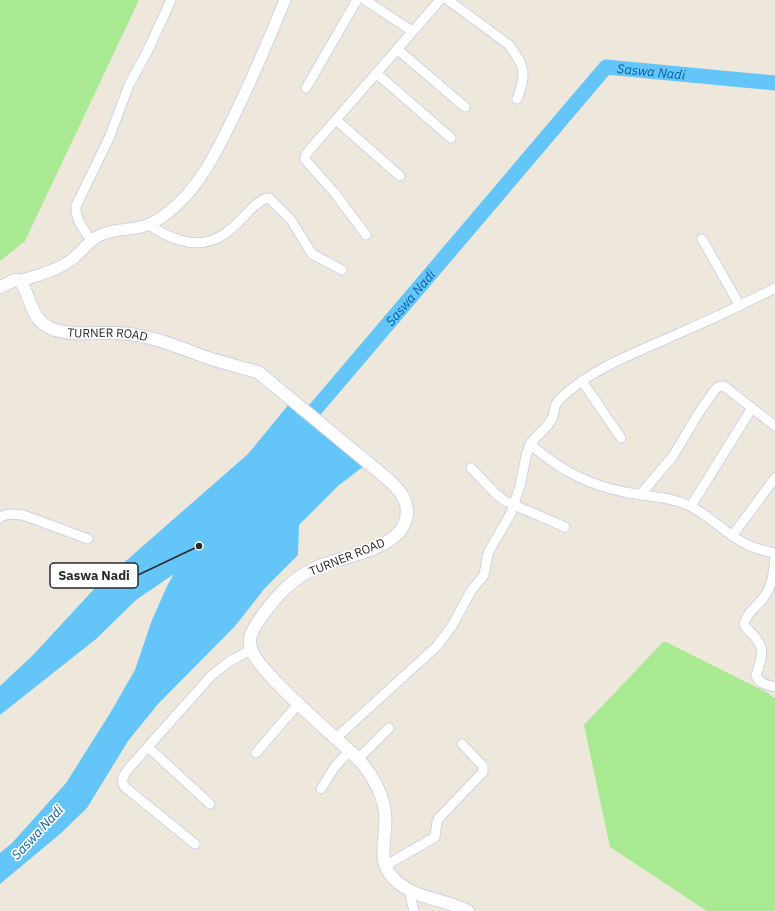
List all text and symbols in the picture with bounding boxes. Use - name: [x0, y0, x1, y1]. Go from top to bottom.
- water label: Saswa Nadi: [616, 60, 687, 84]
- water label: Saswa Nadi: [382, 266, 440, 330]
- street label: TURNER ROAD: [67, 325, 149, 344]
- street label: TURNER ROAD: [307, 535, 387, 579]
- callout: Saswa Nadi: [50, 563, 138, 588]
- text: Saswa Nadi: [58, 567, 130, 584]
- water label: Saswa Nadi: [8, 801, 67, 863]

